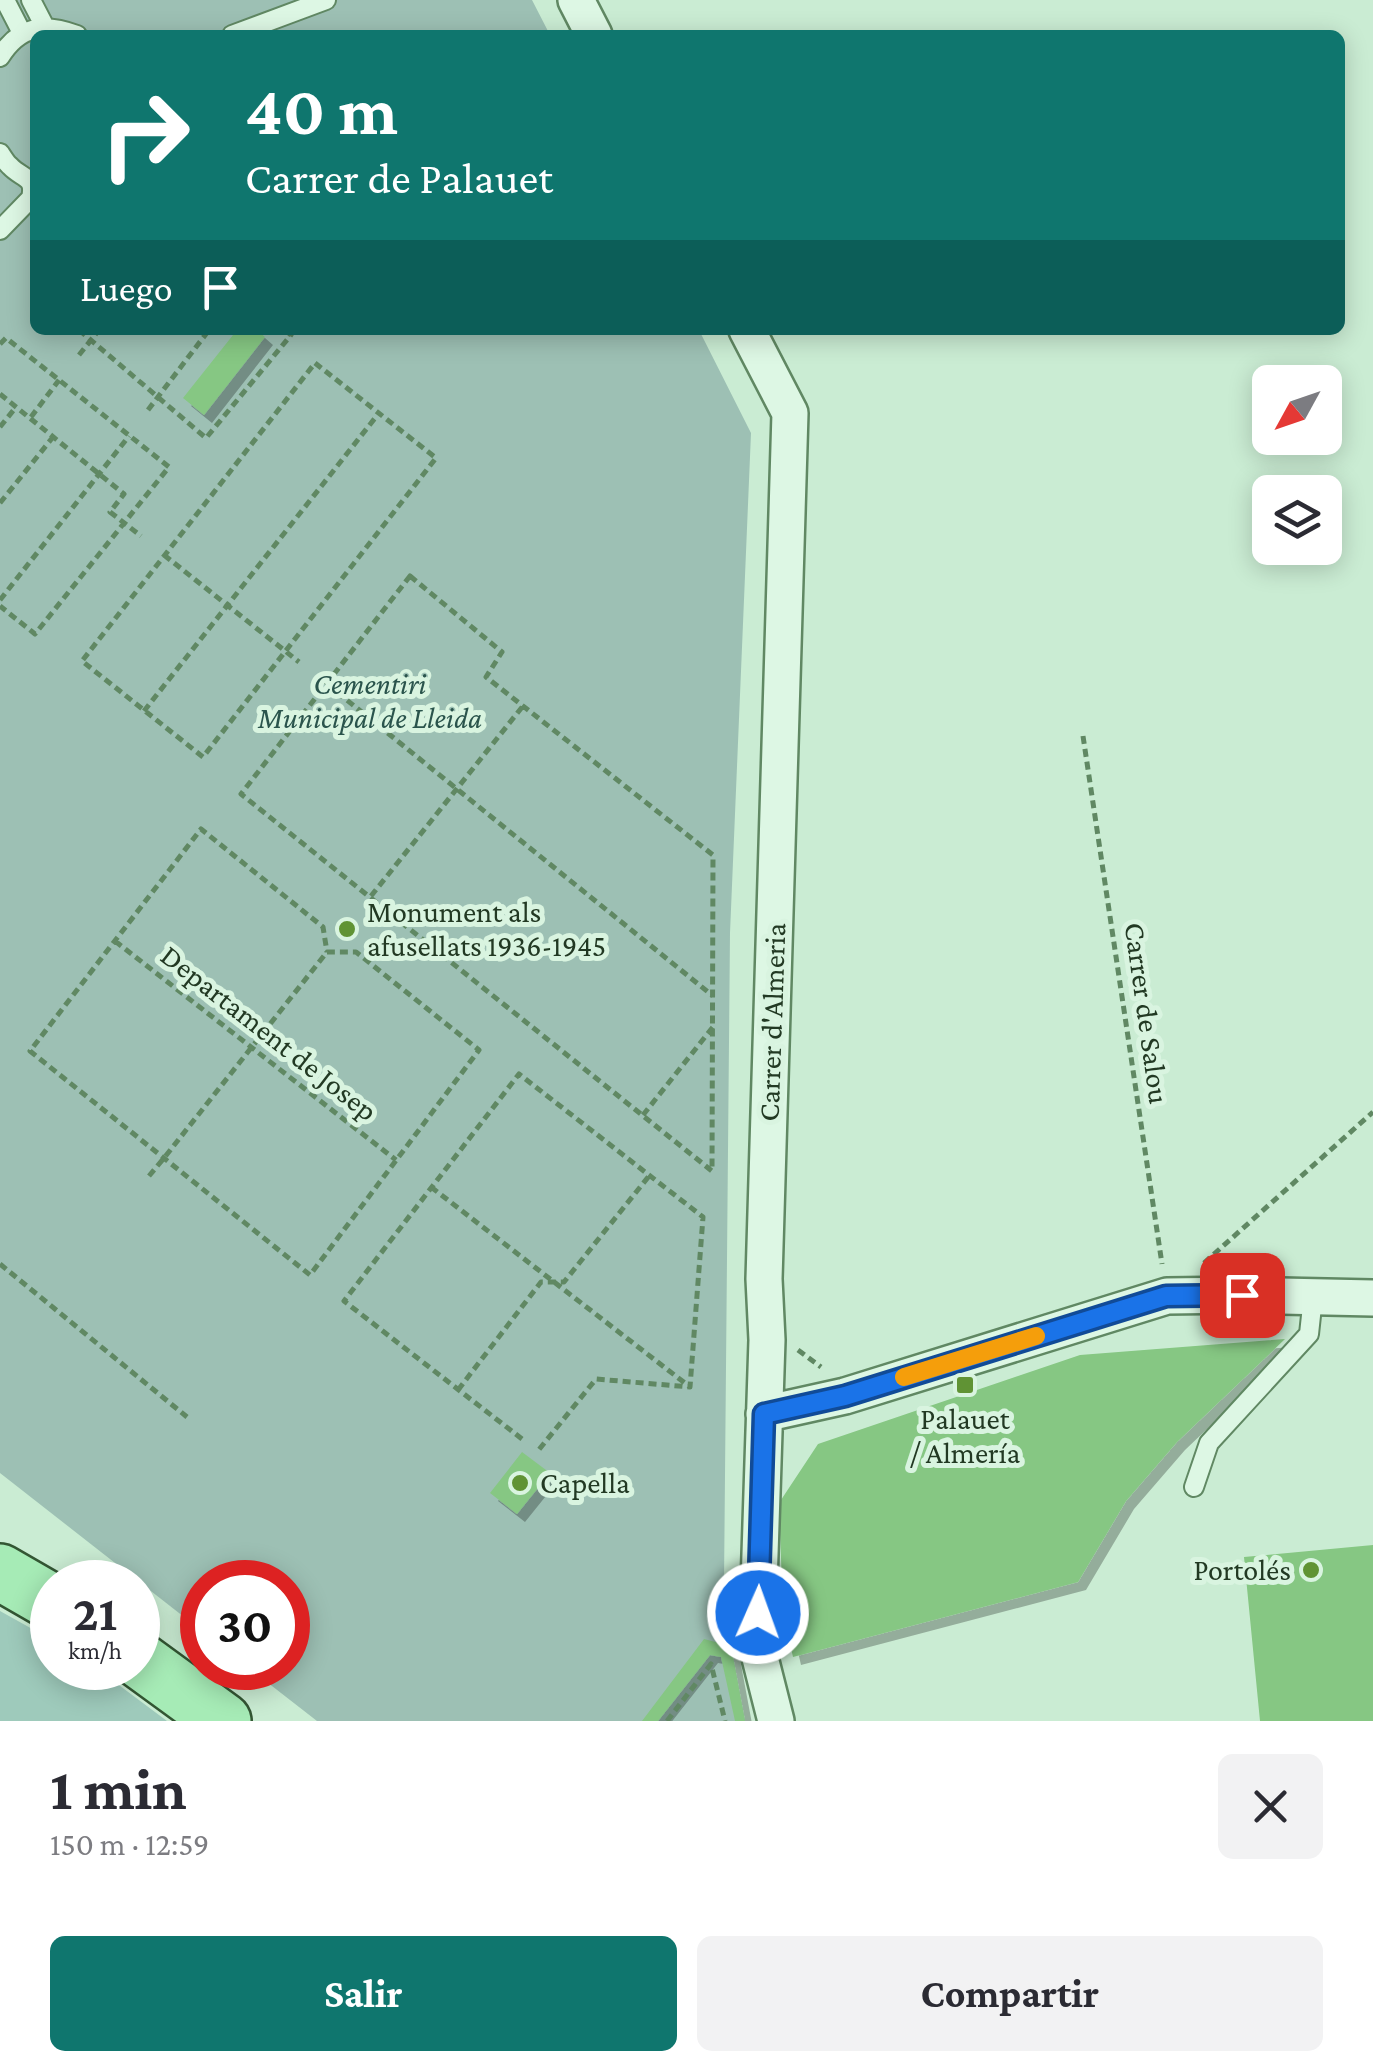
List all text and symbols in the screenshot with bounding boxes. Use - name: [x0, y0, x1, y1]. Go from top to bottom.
- icon: right: [80, 70, 210, 200]
- text: 40 m: [245, 71, 398, 149]
- text: Carrer de Palauet: [245, 153, 553, 203]
- icon: arrive: [193, 260, 248, 315]
- text: Luego: [80, 267, 173, 309]
- north arrow: [1252, 365, 1342, 455]
- map controls: [1252, 365, 1342, 565]
- button: layers: [1252, 475, 1342, 565]
- park label: Cementiri Municipal de Lleida: [257, 667, 482, 735]
- place label: Monument als afusellats 1936-1945: [367, 895, 606, 962]
- marker: Monument als afusellats 1936-1945: [336, 918, 358, 940]
- street label: Carrer de Salou: [1118, 920, 1177, 1106]
- street label: Carrer d'Almeria: [752, 922, 791, 1122]
- street label: Departament de Josep: [154, 938, 384, 1128]
- pin: [1200, 1253, 1285, 1338]
- icon: arrive: [1215, 1268, 1270, 1323]
- marker: Palauet / Almería: [954, 1374, 976, 1396]
- place label: Palauet / Almería: [910, 1402, 1021, 1469]
- place label: Capella: [540, 1466, 630, 1500]
- marker: Capella: [509, 1472, 531, 1494]
- place label: Portolés: [1194, 1553, 1291, 1586]
- marker: Portolés: [1300, 1559, 1322, 1581]
- speed limit sign: 30: [180, 1560, 310, 1690]
- position arrow: [706, 1561, 810, 1665]
- text: 21: [73, 1585, 117, 1641]
- text: km/h: [68, 1637, 122, 1664]
- button: close: [1218, 1754, 1323, 1859]
- text: 1 min: [50, 1755, 187, 1822]
- text: 150 m · 12:59: [50, 1826, 209, 1862]
- button: Salir: [50, 1936, 677, 2051]
- button: Compartir: [697, 1936, 1323, 2051]

